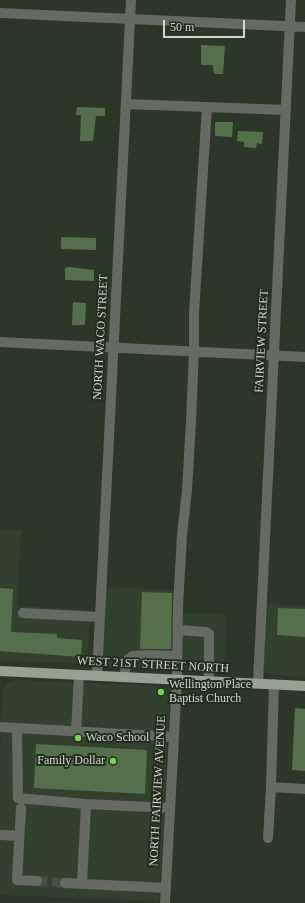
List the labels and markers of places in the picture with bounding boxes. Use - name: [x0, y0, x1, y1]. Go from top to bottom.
- place label: Wellington Place Baptist Church: [169, 678, 251, 706]
- marker: Wellington Place Baptist Church: [156, 687, 166, 697]
- place label: Waco School: [86, 731, 149, 745]
- marker: Waco School: [73, 733, 83, 743]
- place label: Family Dollar: [37, 754, 105, 768]
- marker: Family Dollar: [108, 756, 118, 766]

